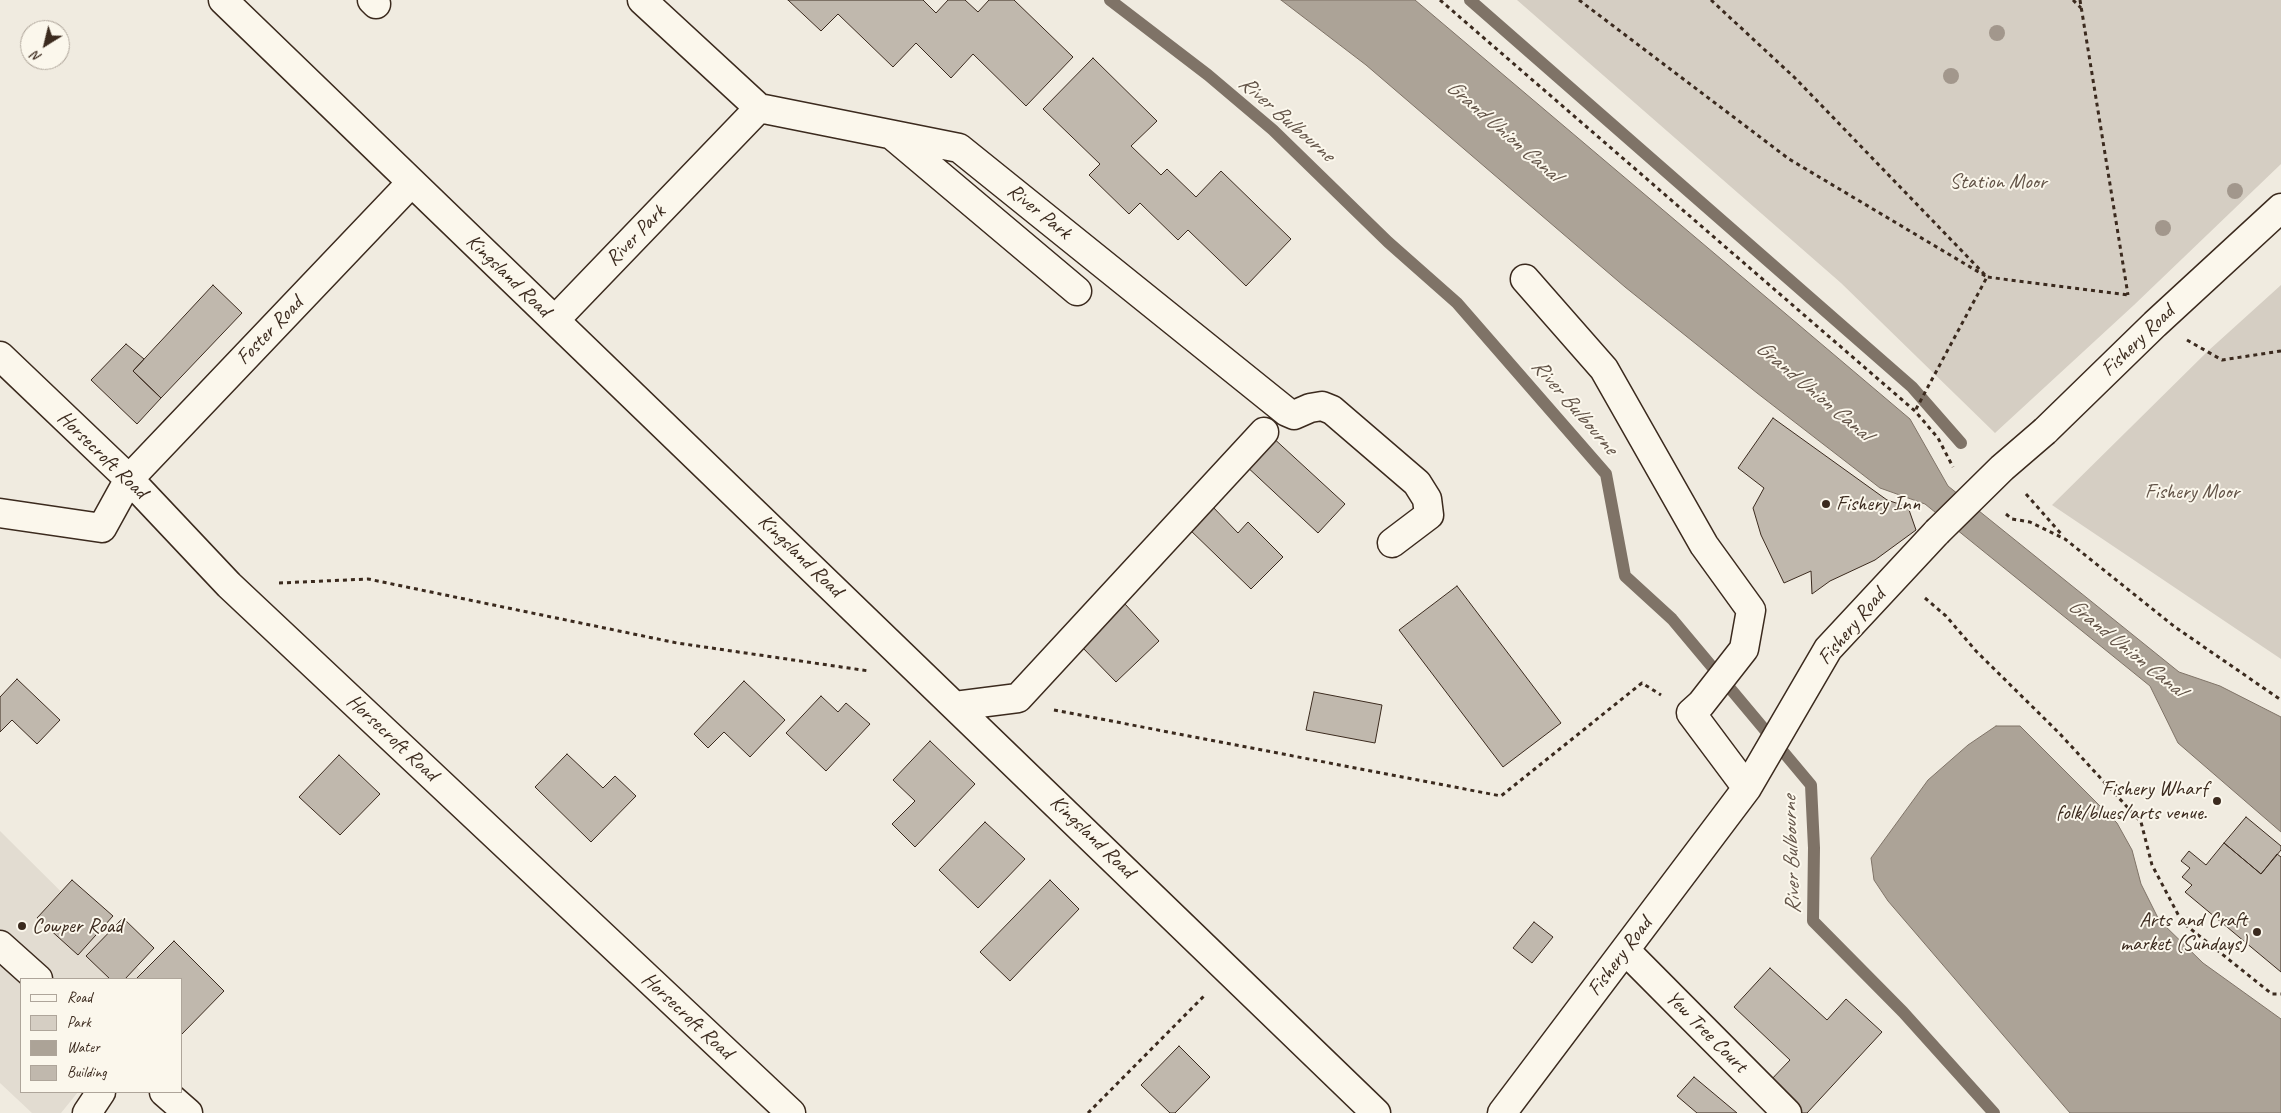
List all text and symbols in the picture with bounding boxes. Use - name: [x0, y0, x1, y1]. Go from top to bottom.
- north arrow: [20, 20, 70, 70]
- text: N: [28, 47, 45, 66]
- water label: River Bulbourne: [1233, 70, 1339, 168]
- water label: Grand Union Canal: [1441, 74, 1565, 188]
- park label: Station Moor: [1949, 169, 2047, 195]
- street label: River Park: [1002, 179, 1076, 245]
- street label: River Park: [601, 200, 671, 272]
- street label: Kingsland Road: [460, 229, 556, 323]
- street label: Foster Road: [231, 292, 309, 370]
- street label: Fishery Road: [2096, 300, 2180, 382]
- water label: Grand Union Canal: [1750, 335, 1876, 447]
- water label: River Bulbourne: [1525, 354, 1623, 460]
- street label: Horsecroft Road: [52, 406, 152, 504]
- park label: Fishery Moor: [2145, 479, 2239, 505]
- place label: Fishery Inn: [1836, 491, 1920, 517]
- marker: Fishery Inn: [1820, 498, 1832, 510]
- street label: Kingsland Road: [752, 509, 848, 603]
- street label: Fishery Road: [1813, 584, 1891, 670]
- water label: Grand Union Canal: [2062, 593, 2190, 703]
- street label: Horsecroft Road: [341, 689, 443, 787]
- place label: Fishery Wharf folk/blues/arts venue.: [2056, 776, 2207, 826]
- street label: Kingsland Road: [1044, 790, 1140, 884]
- marker: Fishery Wharf folk/blues/arts venue.: [2211, 795, 2223, 807]
- water label: River Bulbourne: [1777, 796, 1807, 914]
- place label: Arts and Craft market (Sundays): [2120, 907, 2247, 957]
- place label: Cowper Road: [32, 913, 123, 939]
- street label: Fishery Road: [1582, 913, 1658, 1001]
- marker: Cowper Road: [16, 920, 28, 932]
- marker: Arts and Craft market (Sundays): [2251, 926, 2263, 938]
- street label: Horsecroft Road: [636, 967, 738, 1065]
- legend: [20, 978, 182, 1093]
- street label: Yew Tree Court: [1660, 986, 1752, 1078]
- text: Road: [67, 988, 92, 1007]
- text: Park: [67, 1013, 91, 1032]
- text: Water: [67, 1038, 100, 1057]
- text: Building: [67, 1063, 106, 1082]

